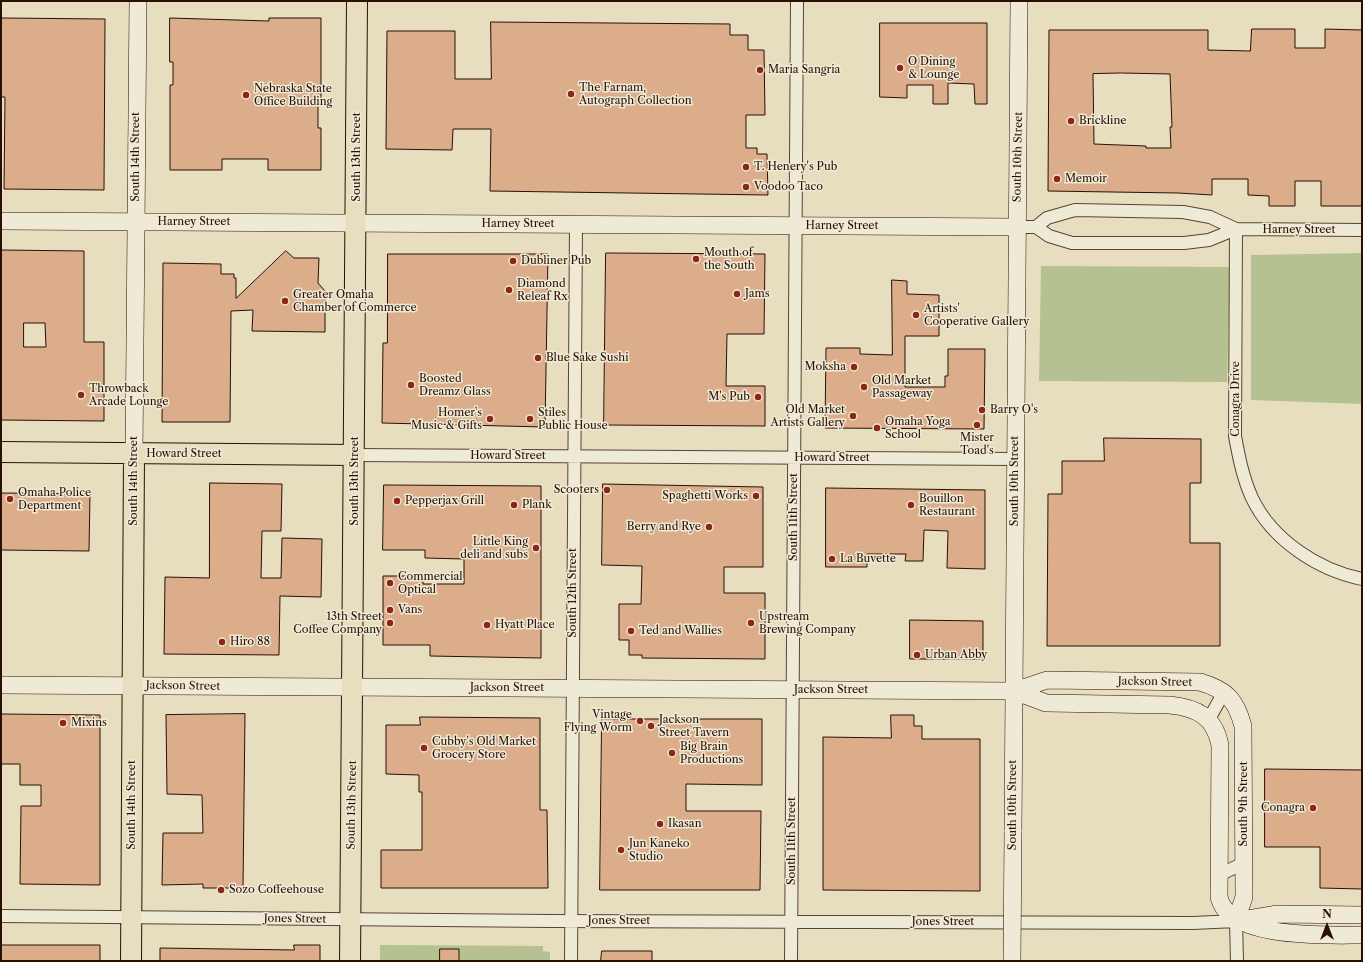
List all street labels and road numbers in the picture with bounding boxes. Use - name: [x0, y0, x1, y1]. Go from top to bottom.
- street label: South 14th Street: [129, 112, 143, 202]
- street label: South 13th Street: [350, 112, 364, 202]
- street label: South 10th Street: [1011, 112, 1025, 202]
- street label: Harney Street: [158, 215, 230, 229]
- street label: Harney Street: [482, 217, 554, 231]
- street label: Harney Street: [806, 219, 878, 233]
- street label: Harney Street: [1263, 223, 1335, 237]
- street label: Conagra Drive: [1229, 361, 1243, 437]
- street label: South 14th Street: [127, 436, 141, 526]
- street label: South 13th Street: [348, 436, 362, 526]
- street label: South 10th Street: [1008, 436, 1022, 526]
- street label: Howard Street: [146, 447, 222, 461]
- street label: Howard Street: [470, 449, 546, 463]
- street label: Howard Street: [794, 451, 870, 465]
- street label: South 11th Street: [787, 473, 801, 561]
- street label: South 12th Street: [566, 548, 580, 638]
- street label: Jackson Street: [1118, 675, 1192, 689]
- street label: Jackson Street: [146, 679, 220, 693]
- street label: Jackson Street: [470, 681, 544, 695]
- street label: Jackson Street: [794, 683, 868, 697]
- street label: South 14th Street: [125, 760, 139, 850]
- street label: South 13th Street: [345, 760, 359, 850]
- street label: South 10th Street: [1006, 760, 1020, 850]
- street label: South 9th Street: [1237, 761, 1251, 847]
- street label: South 11th Street: [785, 797, 799, 885]
- street label: Jones Street: [264, 912, 326, 926]
- street label: Jones Street: [588, 914, 650, 928]
- street label: Jones Street: [912, 915, 974, 929]

